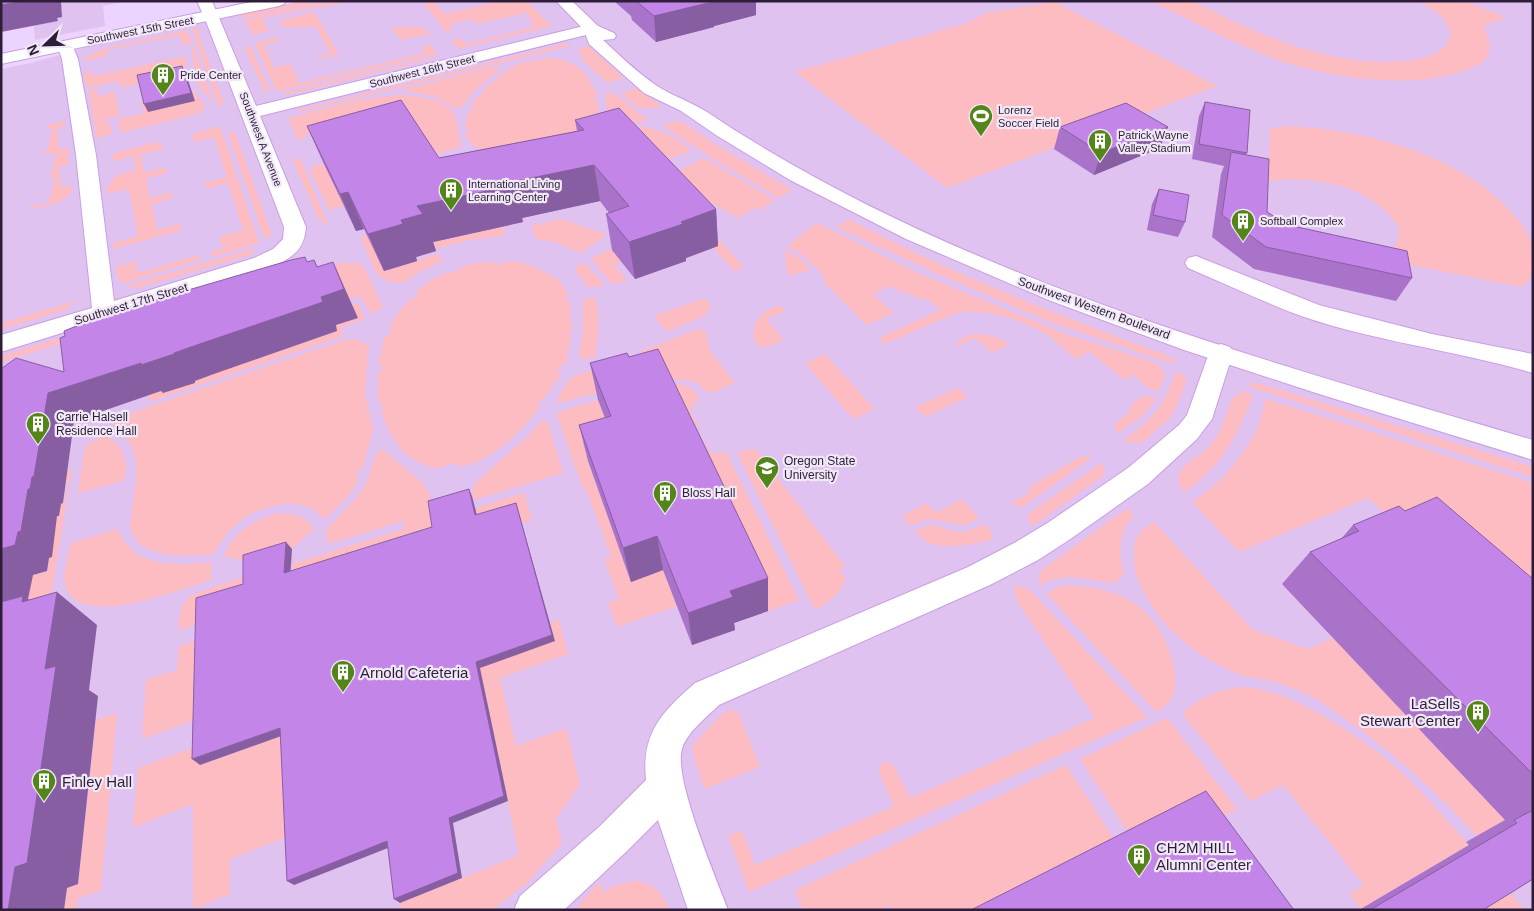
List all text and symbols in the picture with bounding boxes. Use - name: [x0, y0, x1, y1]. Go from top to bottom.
- street label: Southwest 15th Street: [86, 14, 194, 46]
- north arrow: [20, 20, 70, 70]
- text: N: [24, 42, 42, 58]
- street label: Southwest 16th Street: [368, 52, 476, 90]
- building icon: Pride Center: [150, 62, 176, 96]
- place label: Pride Center: [180, 69, 242, 81]
- street label: Southwest A Avenue: [237, 90, 285, 188]
- sports icon: Lorenz Soccer Field: [968, 103, 994, 137]
- place label: Lorenz Soccer Field: [998, 104, 1059, 129]
- building icon: Patrick Wayne Valley Stadium: [1087, 128, 1113, 162]
- place label: Patrick Wayne Valley Stadium: [1118, 129, 1191, 154]
- building icon: International Living Learning Center: [438, 177, 464, 211]
- place label: International Living Learning Center: [468, 178, 560, 203]
- building icon: Softball Complex: [1230, 208, 1256, 242]
- place label: Softball Complex: [1260, 215, 1344, 227]
- street label: Southwest Western Boulevard: [1016, 274, 1172, 342]
- street label: Southwest 17th Street: [72, 280, 190, 328]
- place label: Carrie Halsell Residence Hall: [56, 410, 137, 438]
- building icon: Carrie Halsell Residence Hall: [25, 411, 51, 445]
- place label: Oregon State University: [784, 454, 856, 482]
- school or university icon: Oregon State University: [754, 455, 780, 489]
- building icon: Bloss Hall: [652, 480, 678, 514]
- place label: Bloss Hall: [682, 486, 735, 500]
- building icon: Arnold Cafeteria: [330, 659, 356, 693]
- place label: Arnold Cafeteria: [360, 664, 469, 681]
- place label: LaSells Stewart Center: [1360, 695, 1460, 729]
- building icon: LaSells Stewart Center: [1465, 699, 1491, 733]
- building icon: Finley Hall: [31, 768, 57, 802]
- place label: Finley Hall: [62, 773, 132, 790]
- place label: CH2M HILL Alumni Center: [1156, 839, 1251, 873]
- building icon: CH2M HILL Alumni Center: [1126, 843, 1152, 877]

